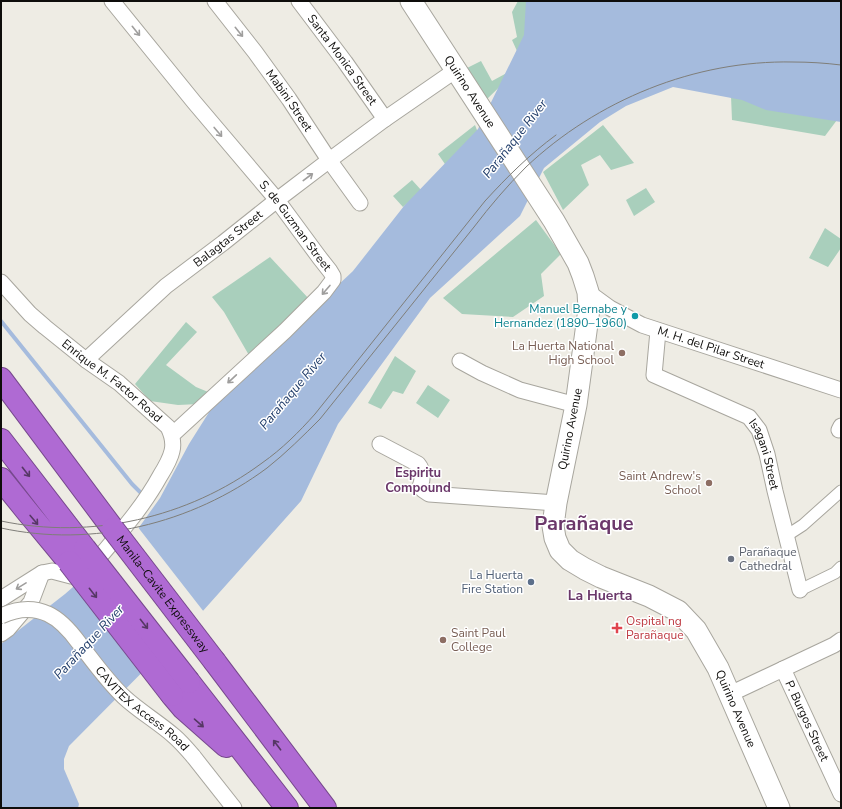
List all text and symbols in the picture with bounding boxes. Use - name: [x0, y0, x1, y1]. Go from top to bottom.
- street label: Santa Monica Street: [304, 11, 381, 109]
- one-way arrow: [132, 26, 140, 37]
- one-way arrow: [235, 26, 243, 37]
- street label: Quirino Avenue: [440, 52, 499, 131]
- street label: Mabini Street: [262, 66, 316, 135]
- water label: Parañaque River: [478, 96, 552, 182]
- one-way arrow: [214, 127, 223, 137]
- one-way arrow: [302, 172, 313, 181]
- street label: S. de Guzman Street: [256, 177, 335, 275]
- street label: Balagtas Street: [190, 206, 267, 271]
- one-way arrow: [321, 284, 330, 295]
- place label: Manuel Bernabe y Hernandez (1890–1960): [494, 301, 628, 331]
- marker: Manuel Bernabe y Hernandez (1890–1960): [630, 311, 640, 321]
- street label: M. H. del Pilar Street: [655, 323, 767, 373]
- street label: Enrique M. Factor Road: [58, 336, 166, 426]
- place label: La Huerta National High School: [512, 338, 614, 368]
- water label: Parañaque River: [255, 348, 331, 433]
- marker: La Huerta National High School: [617, 348, 627, 358]
- one-way arrow: [227, 375, 237, 384]
- street label: Quirino Avenue: [554, 387, 586, 471]
- street label: Isagani Street: [745, 415, 783, 492]
- district label: Espiritu Compound: [385, 464, 451, 497]
- one-way arrow: [21, 467, 30, 478]
- place label: Saint Andrew's School: [619, 468, 701, 498]
- marker: Saint Andrew's School: [704, 478, 714, 488]
- district label: Parañaque: [534, 510, 634, 537]
- one-way arrow: [29, 515, 38, 526]
- street label: Manila–Cavite Expressway: [113, 532, 214, 657]
- place label: Parañaque Cathedral: [739, 544, 797, 574]
- marker: Parañaque Cathedral: [726, 554, 736, 564]
- place label: La Huerta Fire Station: [462, 567, 523, 597]
- marker: La Huerta Fire Station: [526, 577, 536, 587]
- one-way arrow: [16, 582, 27, 590]
- district label: La Huerta: [568, 586, 632, 605]
- one-way arrow: [89, 587, 97, 598]
- water label: Parañaque River: [50, 601, 128, 683]
- place label: Ospital ng Parañaque: [626, 613, 684, 643]
- one-way arrow: [140, 619, 148, 630]
- marker: Ospital ng Parañaque: [611, 622, 623, 634]
- place label: Saint Paul College: [451, 625, 506, 655]
- marker: Saint Paul College: [438, 635, 448, 645]
- street label: CAVITEX Access Road: [92, 663, 193, 754]
- street label: Quirino Avenue: [712, 667, 760, 750]
- street label: P. Burgos Street: [781, 678, 833, 764]
- one-way arrow: [194, 718, 205, 727]
- one-way arrow: [273, 740, 282, 751]

